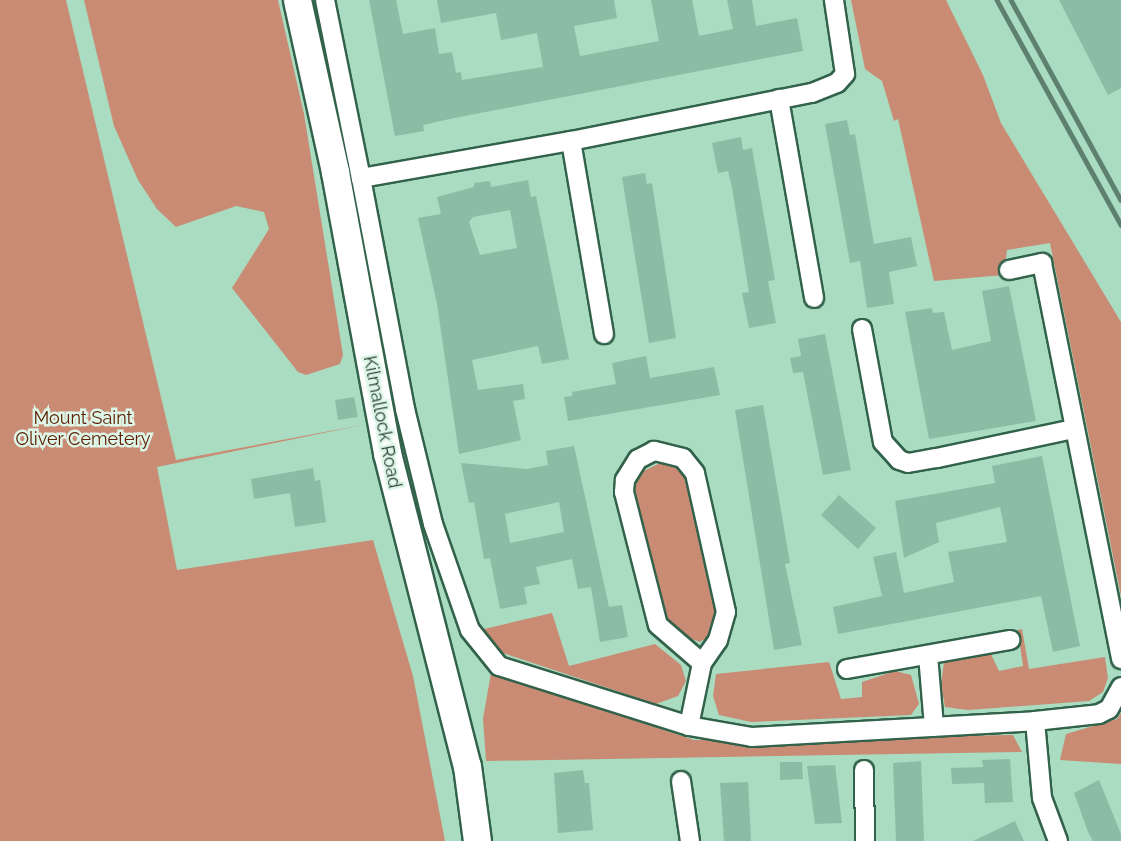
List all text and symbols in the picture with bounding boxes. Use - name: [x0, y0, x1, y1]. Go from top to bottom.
- street label: Kilmallock Road: [359, 354, 405, 490]
- park label: Mount Saint Oliver Cemetery: [15, 408, 151, 450]

